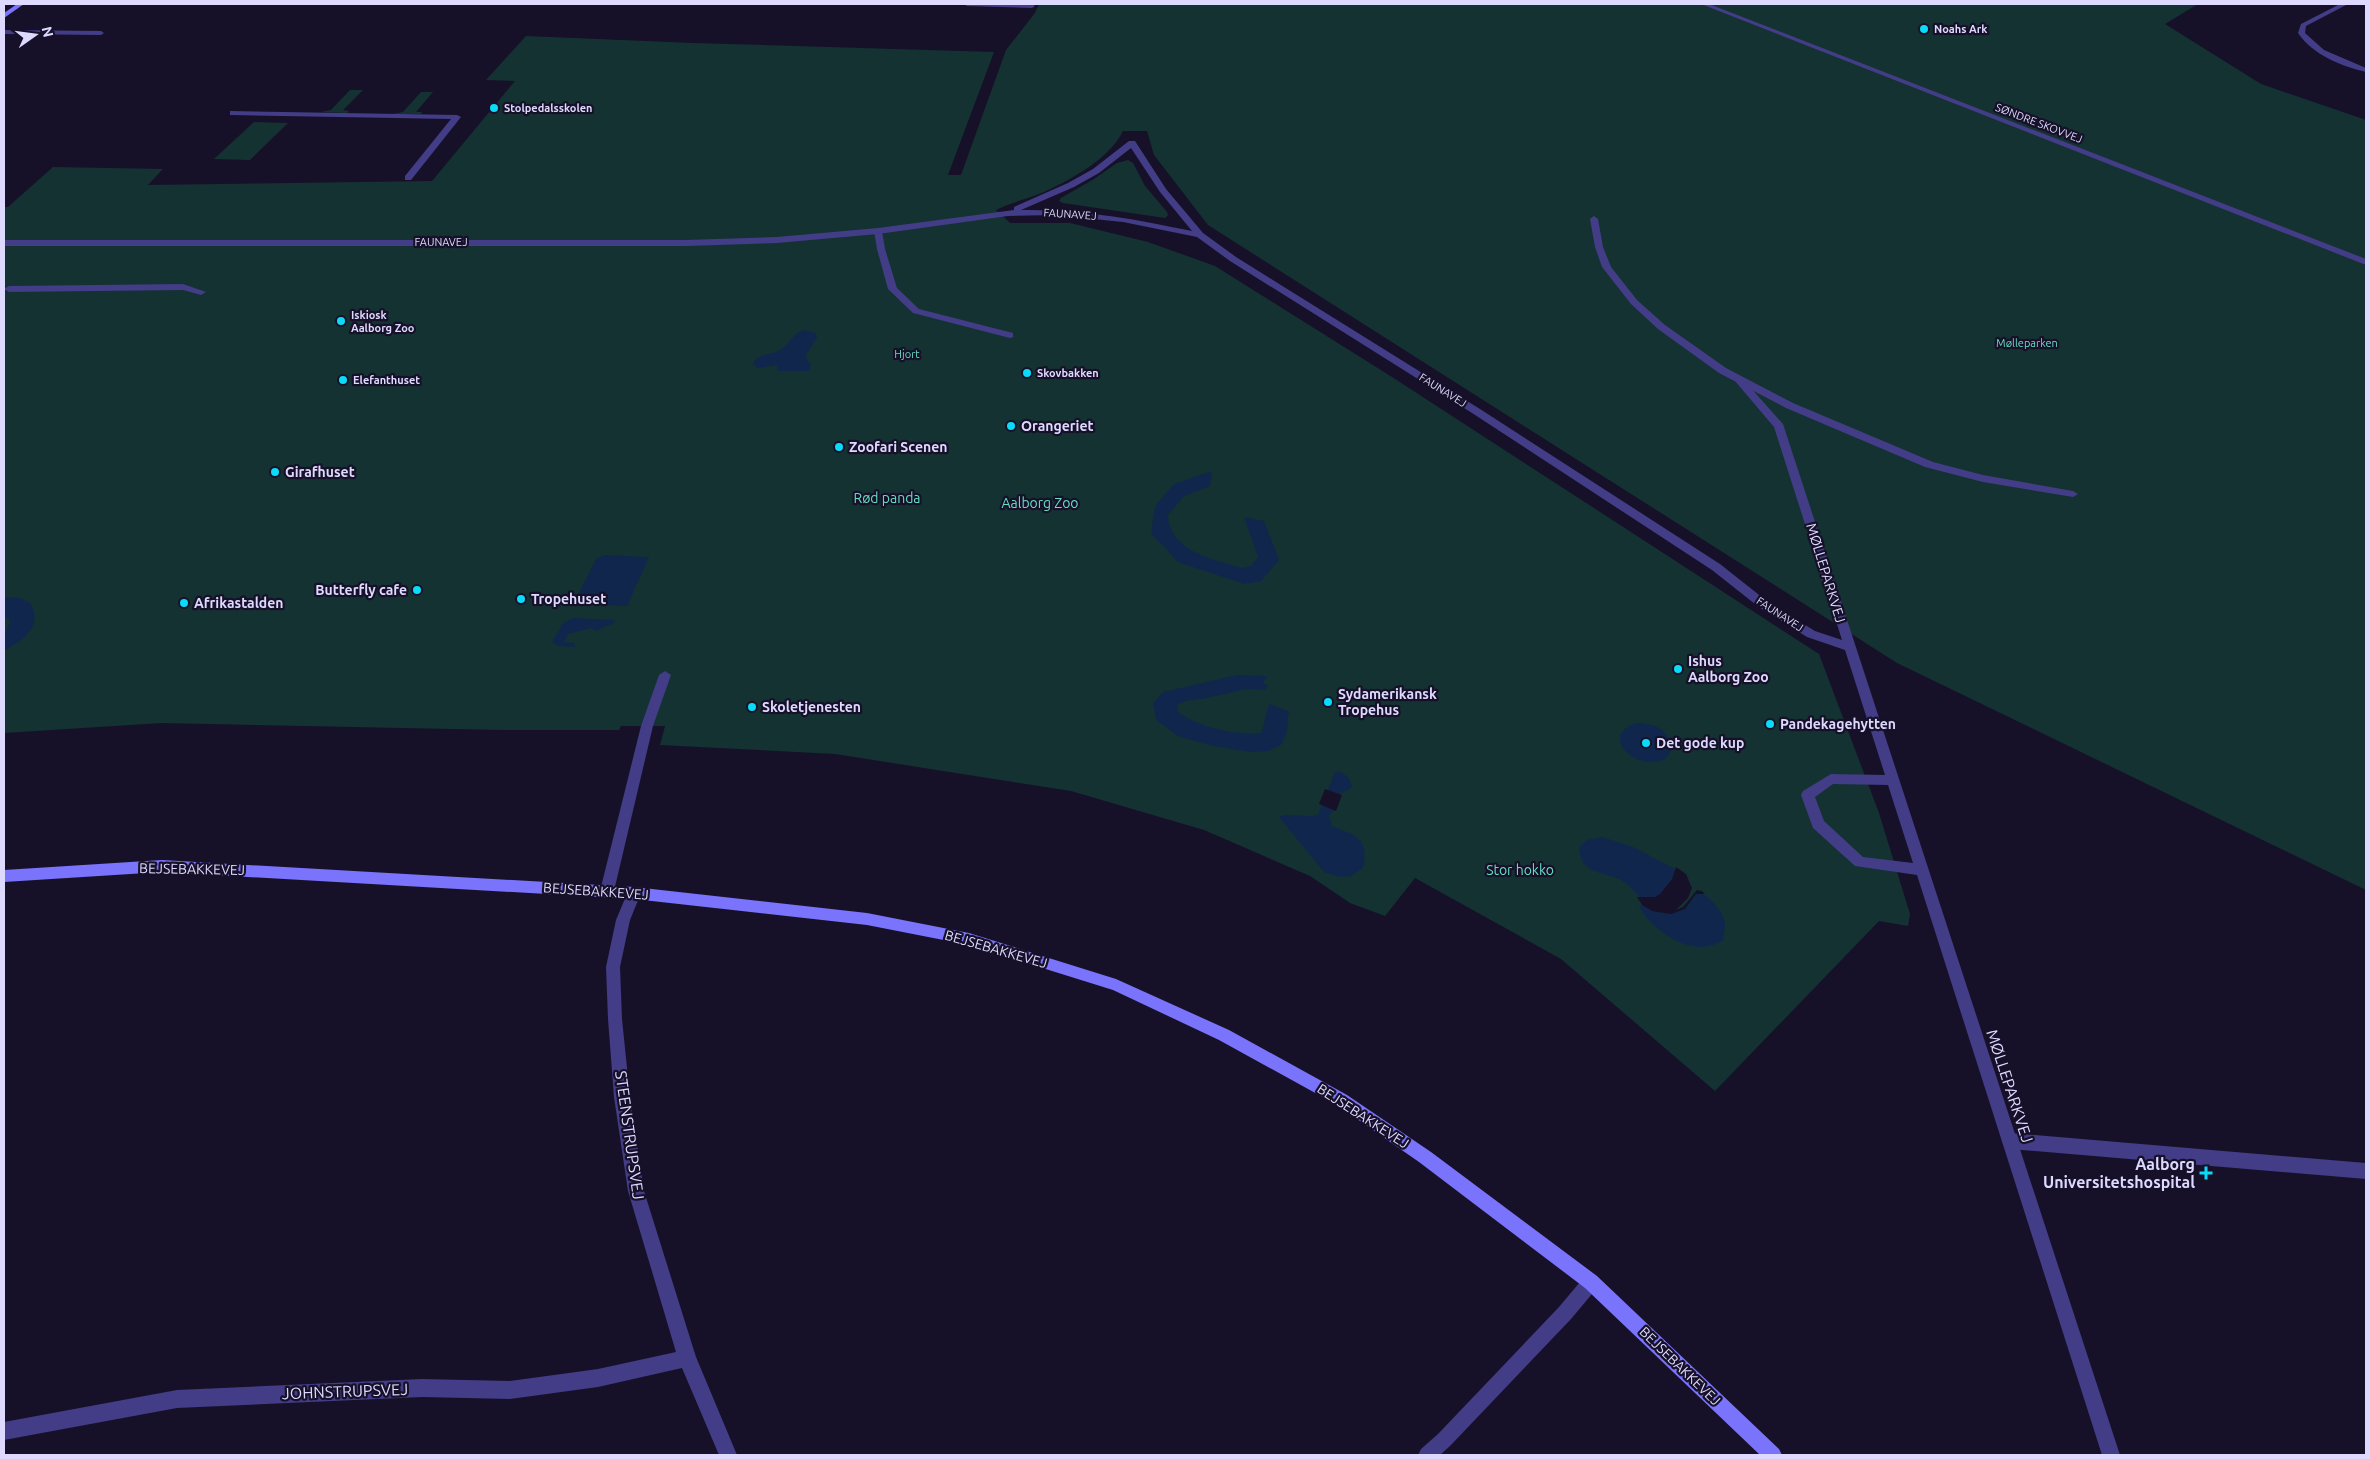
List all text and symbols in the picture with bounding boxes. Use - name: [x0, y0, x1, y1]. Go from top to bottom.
- north arrow: [10, 10, 60, 60]
- marker: Noahs Ark: [1918, 23, 1930, 35]
- place label: Noahs Ark: [1934, 23, 1988, 35]
- text: N: [39, 25, 57, 39]
- street label: SØNDRE SKOVVEJ: [1994, 101, 2084, 145]
- marker: Stolpedalsskolen: [488, 102, 500, 114]
- place label: Stolpedalsskolen: [504, 102, 593, 114]
- street label: FAUNAVEJ: [1043, 206, 1097, 222]
- street label: FAUNAVEJ: [414, 236, 468, 248]
- place label: Iskiosk Aalborg Zoo: [351, 309, 415, 334]
- marker: Iskiosk Aalborg Zoo: [335, 315, 347, 327]
- park label: Mølleparken: [1996, 337, 2058, 349]
- park label: Hjort: [894, 348, 920, 360]
- marker: Skovbakken: [1021, 367, 1033, 379]
- place label: Skovbakken: [1037, 367, 1099, 379]
- street label: FAUNAVEJ: [1417, 371, 1469, 409]
- marker: Elefanthuset: [337, 374, 349, 386]
- place label: Elefanthuset: [353, 374, 420, 386]
- place label: Orangeriet: [1021, 418, 1094, 434]
- marker: Orangeriet: [1005, 420, 1017, 432]
- place label: Zoofari Scenen: [849, 439, 947, 455]
- marker: Zoofari Scenen: [833, 441, 845, 453]
- place label: Girafhuset: [285, 464, 355, 480]
- marker: Girafhuset: [269, 466, 281, 478]
- park label: Rød panda: [853, 490, 921, 506]
- park label: Aalborg Zoo: [1001, 495, 1079, 511]
- street label: MØLLEPARKVEJ: [1803, 521, 1849, 625]
- place label: Butterfly cafe: [315, 582, 407, 598]
- marker: Butterfly cafe: [411, 584, 423, 596]
- place label: Tropehuset: [531, 591, 606, 607]
- marker: Tropehuset: [515, 593, 527, 605]
- street label: FAUNAVEJ: [1754, 594, 1806, 634]
- place label: Afrikastalden: [194, 595, 284, 611]
- marker: Afrikastalden: [178, 597, 190, 609]
- place label: Ishus Aalborg Zoo: [1688, 653, 1769, 685]
- marker: Ishus Aalborg Zoo: [1672, 663, 1684, 675]
- place label: Sydamerikansk Tropehus: [1338, 686, 1437, 718]
- marker: Sydamerikansk Tropehus: [1322, 696, 1334, 708]
- place label: Skoletjenesten: [762, 699, 861, 715]
- marker: Skoletjenesten: [746, 701, 758, 713]
- place label: Pandekagehytten: [1780, 716, 1896, 732]
- marker: Pandekagehytten: [1764, 718, 1776, 730]
- place label: Det gode kup: [1656, 735, 1744, 751]
- marker: Det gode kup: [1640, 737, 1652, 749]
- street label: BEJSEBAKKEVEJ: [139, 860, 245, 878]
- park label: Stor hokko: [1486, 862, 1554, 878]
- street label: BEJSEBAKKEVEJ: [543, 879, 649, 903]
- street label: BEJSEBAKKEVEJ: [943, 927, 1049, 971]
- street label: MØLLEPARKVEJ: [1983, 1027, 2037, 1145]
- street label: STEENSTRUPSVEJ: [612, 1069, 648, 1201]
- street label: BEJSEBAKKEVEJ: [1314, 1080, 1412, 1152]
- place label: Aalborg Universitetshospital: [2043, 1155, 2195, 1191]
- marker: Aalborg Universitetshospital: [2199, 1166, 2213, 1180]
- street label: BEJSEBAKKEVEJ: [1636, 1323, 1724, 1409]
- street label: JOHNSTRUPSVEJ: [282, 1380, 408, 1402]

